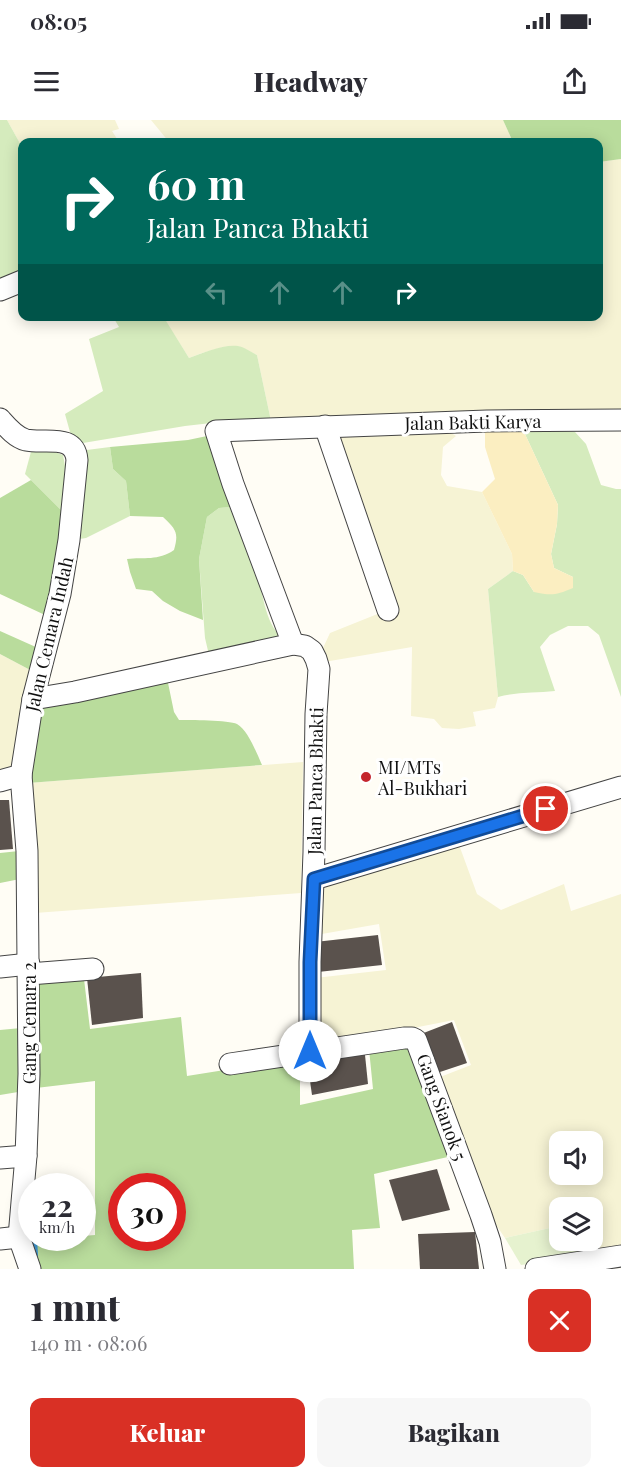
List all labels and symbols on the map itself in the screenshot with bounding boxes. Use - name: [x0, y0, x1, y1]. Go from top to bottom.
- street label: Jalan Bakti Karya: [403, 409, 542, 435]
- street label: Jalan Cemara Indah: [19, 554, 79, 715]
- street label: Jalan Panca Bhakti: [302, 707, 328, 856]
- place label: MI/MTs Al-Bukhari: [377, 755, 467, 800]
- marker: MI/MTs Al-Bukhari: [359, 770, 373, 784]
- pin: [520, 783, 571, 834]
- street label: Gang Cemara 2: [17, 962, 41, 1084]
- position arrow: [278, 1019, 342, 1083]
- street label: Gang Sianok 5: [412, 1050, 472, 1164]
- speed limit sign: 30: [108, 1173, 186, 1251]

